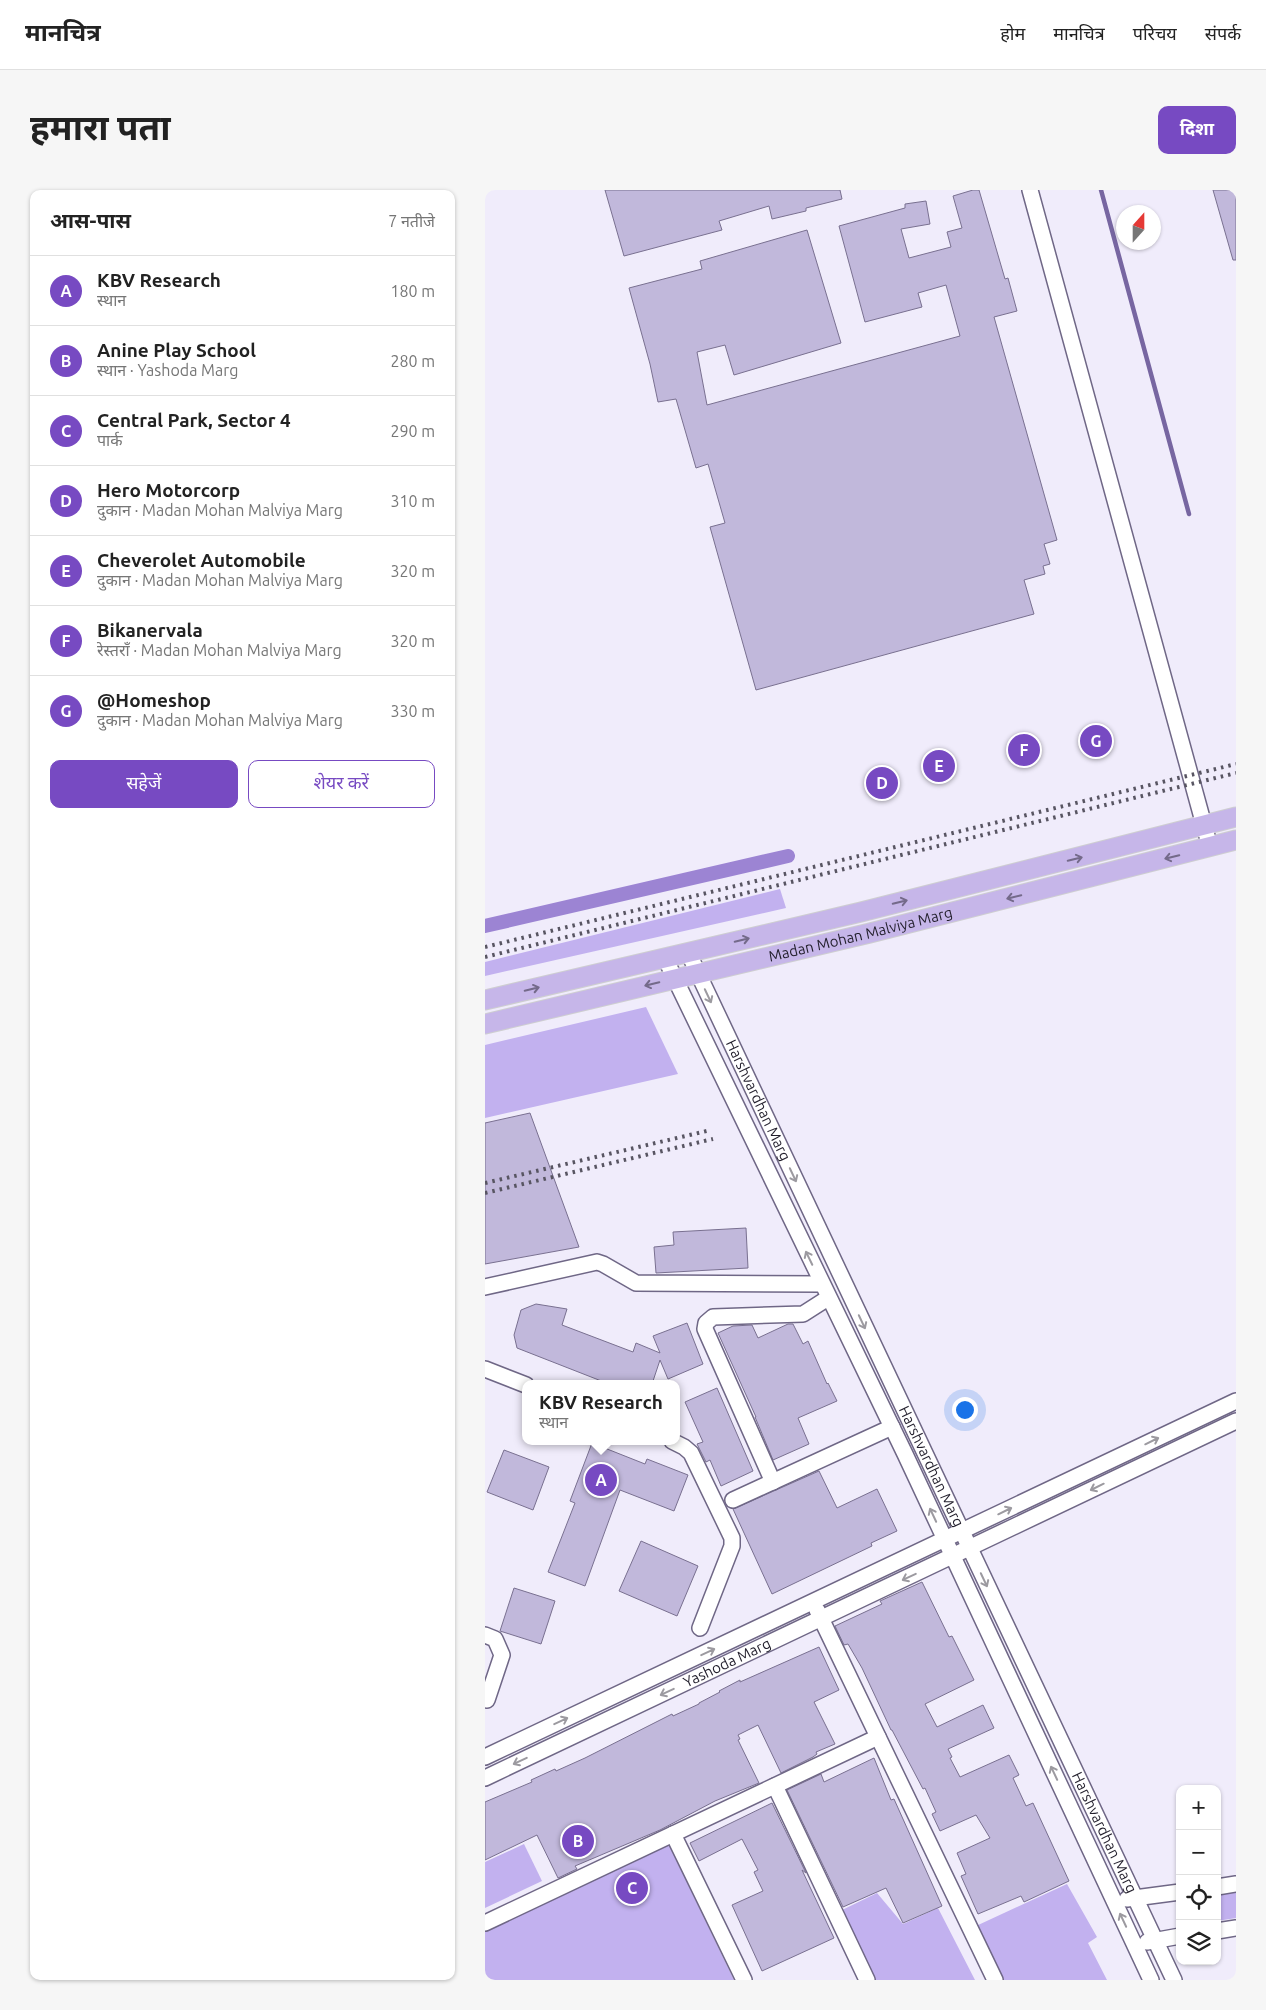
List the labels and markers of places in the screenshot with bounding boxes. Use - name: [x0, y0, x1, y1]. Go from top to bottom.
- pin: G: [1080, 722, 1112, 760]
- pin: F: [1008, 731, 1040, 769]
- pin: E: [923, 747, 955, 785]
- pin: D: [866, 764, 898, 802]
- pin: A: [585, 1461, 617, 1499]
- pin: B: [562, 1822, 594, 1860]
- pin: C: [616, 1869, 648, 1907]

